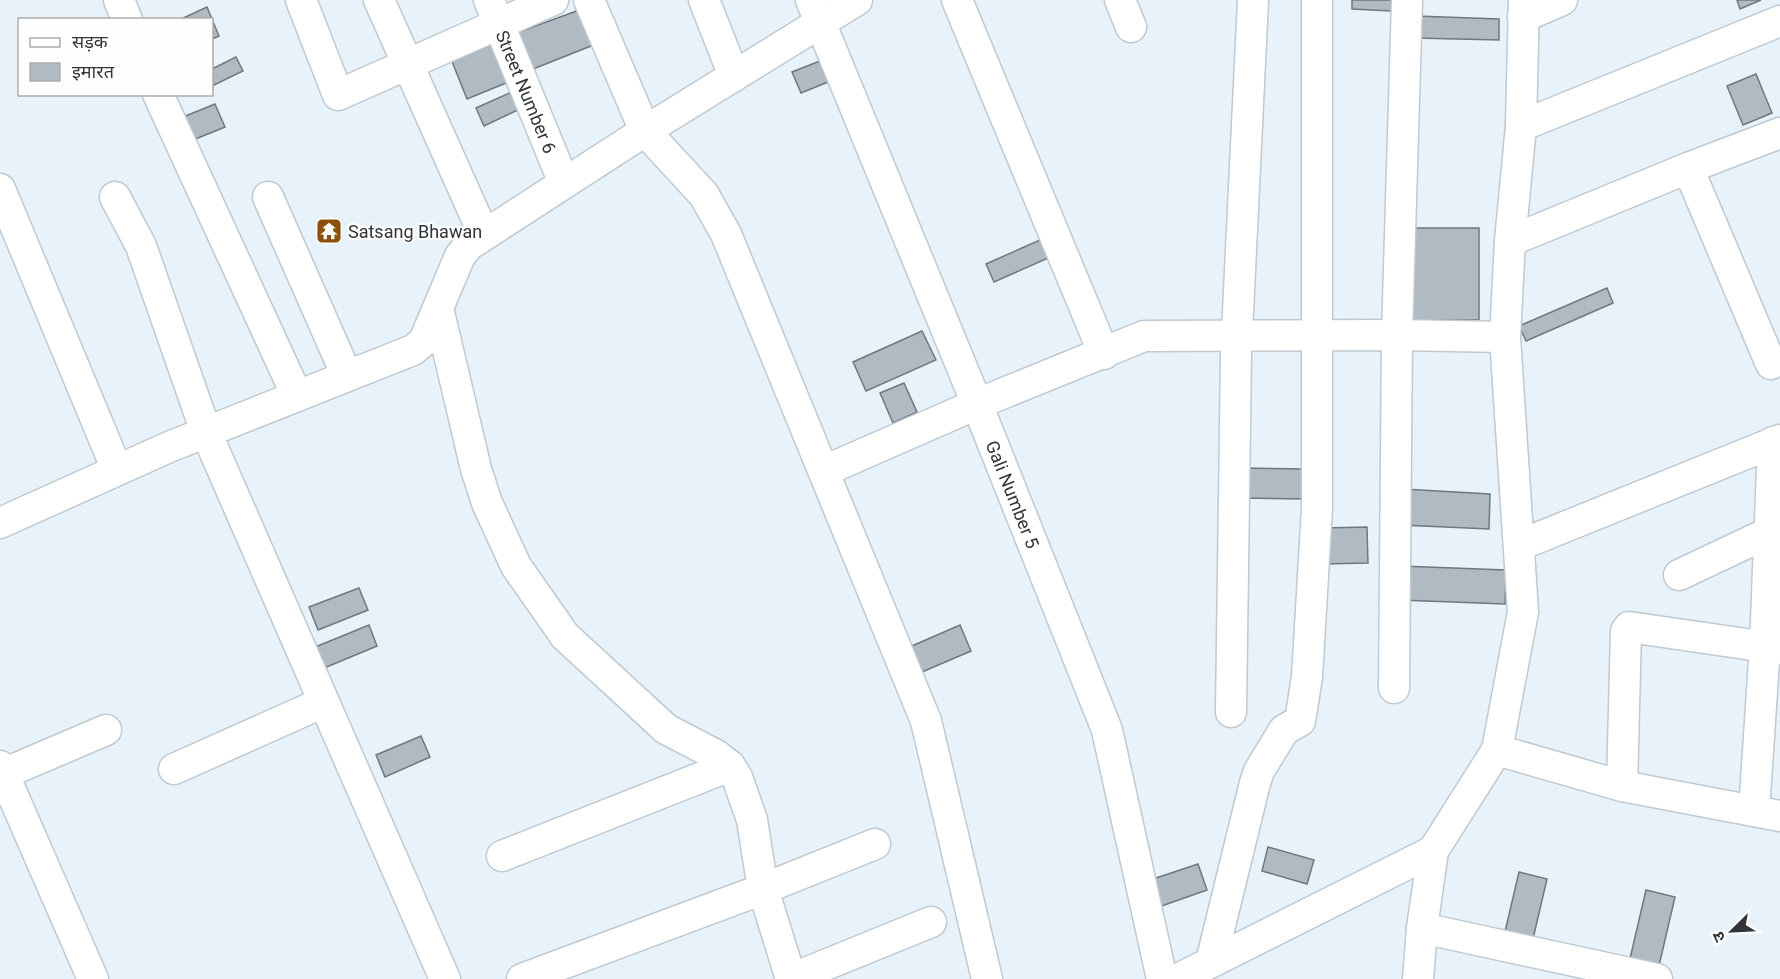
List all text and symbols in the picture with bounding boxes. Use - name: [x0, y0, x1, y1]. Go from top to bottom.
- legend: [18, 18, 213, 96]
- street label: Street Number 6: [492, 27, 561, 156]
- text: सड़क: [72, 31, 109, 52]
- text: इमारत: [72, 61, 115, 82]
- temple icon: Satsang Bhawan: [314, 216, 344, 246]
- place label: Satsang Bhawan: [348, 221, 482, 242]
- street label: Gali Number 5: [982, 437, 1044, 551]
- north arrow: [1702, 901, 1762, 961]
- text: उ: [1708, 928, 1729, 945]

